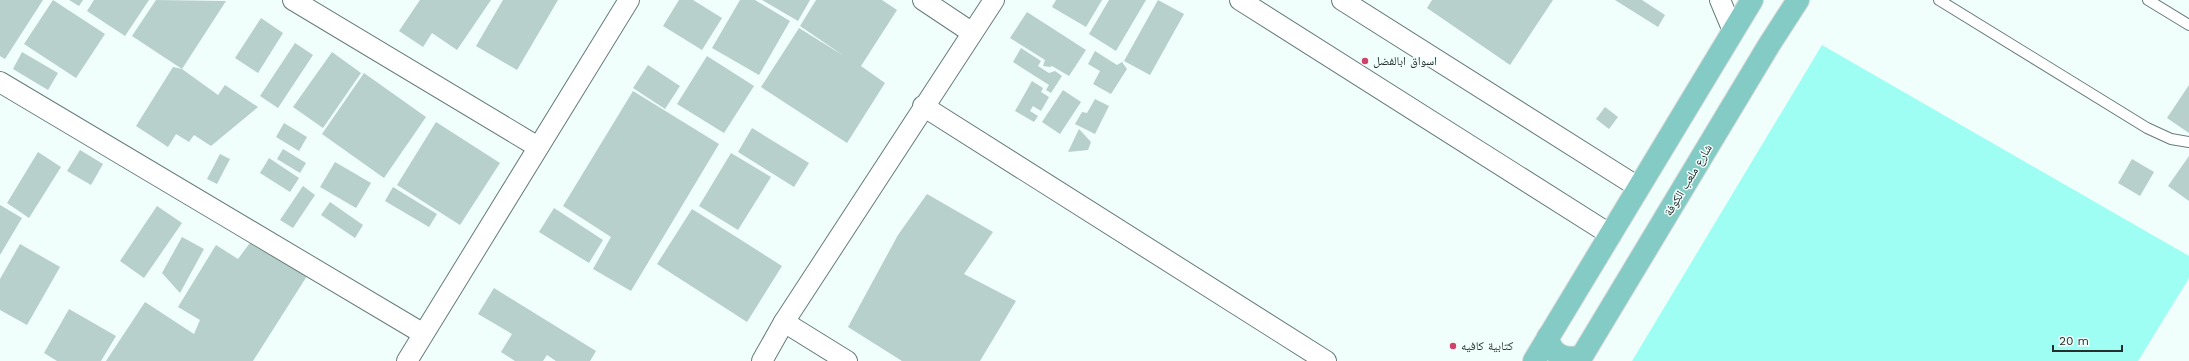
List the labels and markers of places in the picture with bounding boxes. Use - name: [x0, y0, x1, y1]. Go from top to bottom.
- place label: اسواق ابالفضل: [1373, 54, 1437, 68]
- marker: اسواق ابالفضل: [1360, 56, 1370, 66]
- place label: كتابية كافيه: [1461, 339, 1513, 353]
- marker: كتابية كافيه: [1448, 341, 1458, 351]

